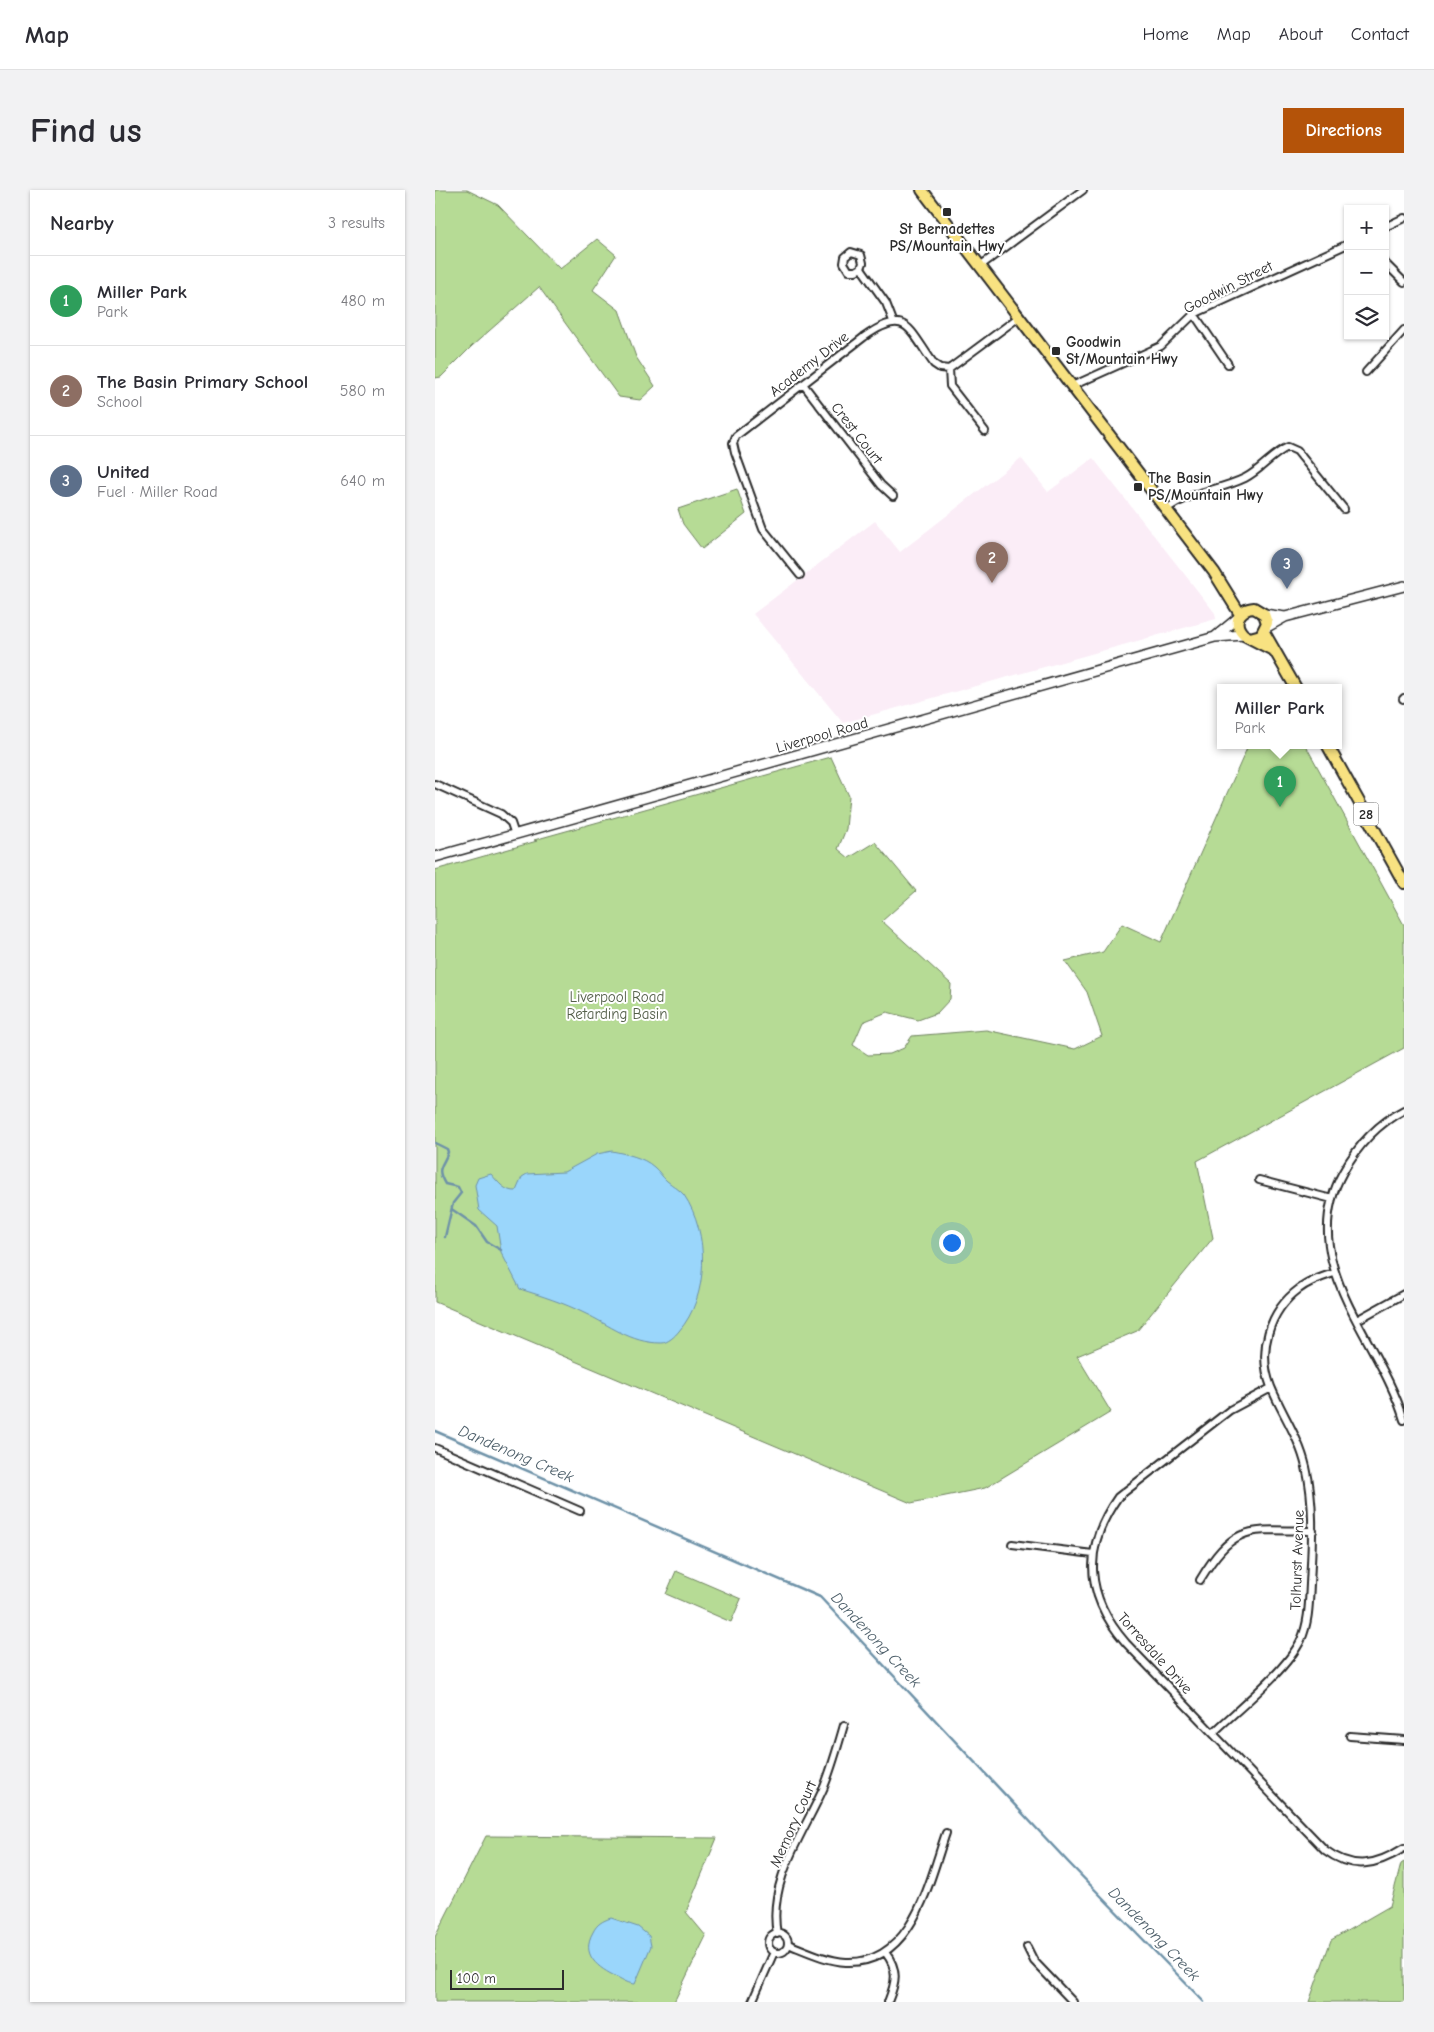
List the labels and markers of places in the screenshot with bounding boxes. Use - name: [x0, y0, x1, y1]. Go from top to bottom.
- marker: St Bernadettes PS/Mountain Hwy: [941, 206, 953, 218]
- place label: St Bernadettes PS/Mountain Hwy: [889, 220, 1005, 255]
- place label: Goodwin St/Mountain Hwy: [1066, 333, 1178, 368]
- marker: Goodwin St/Mountain Hwy: [1050, 345, 1062, 357]
- place label: The Basin PS/Mountain Hwy: [1148, 469, 1263, 504]
- marker: The Basin PS/Mountain Hwy: [1132, 481, 1144, 493]
- pin: 2: [976, 542, 1008, 583]
- pin: 3: [1271, 548, 1303, 589]
- pin: 1: [1264, 766, 1296, 807]

